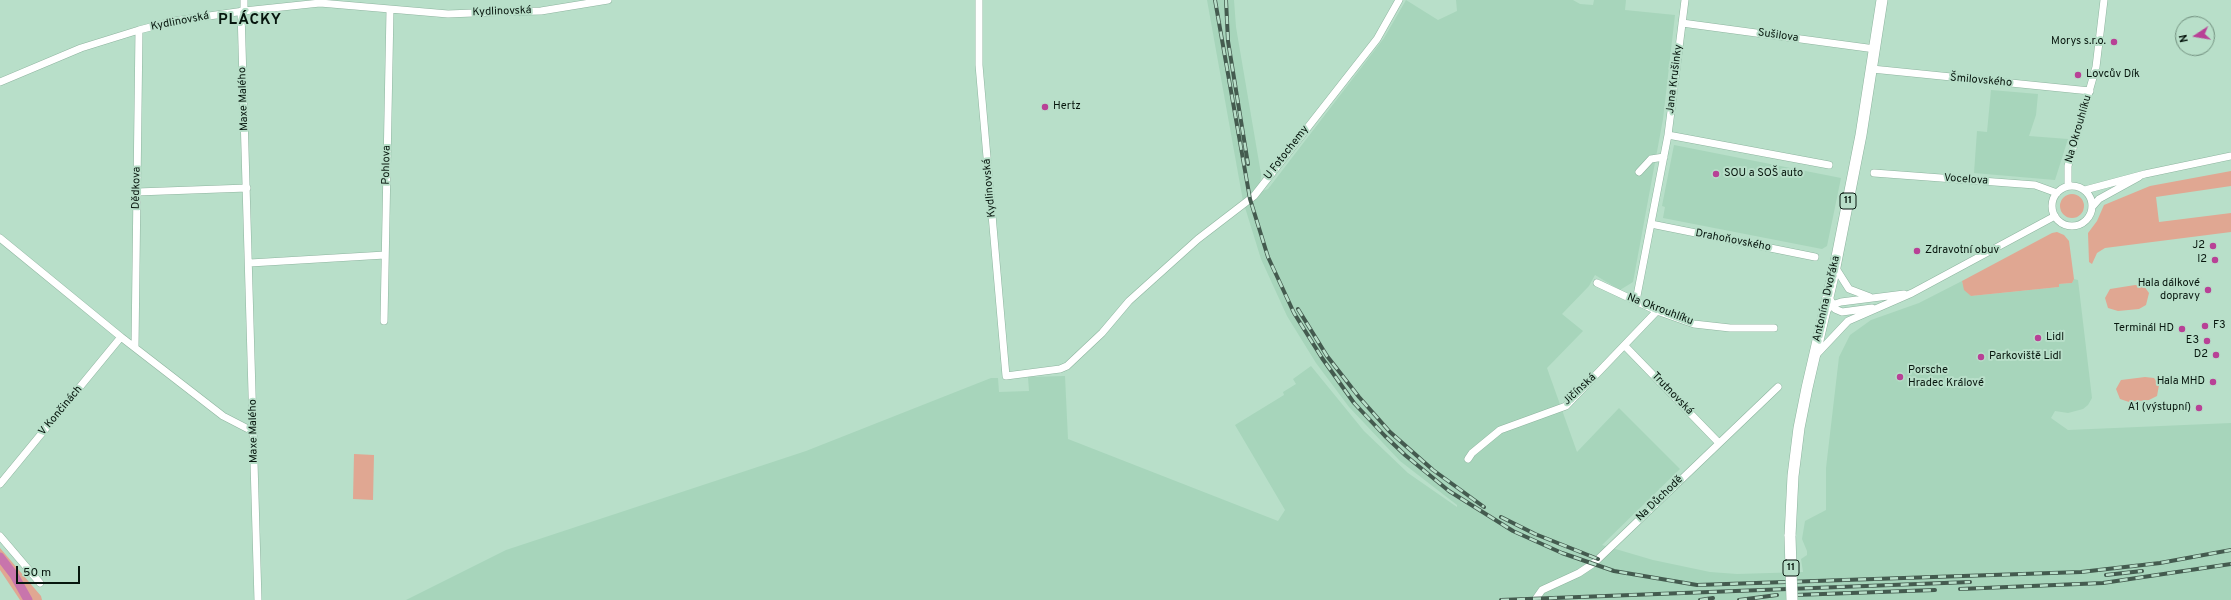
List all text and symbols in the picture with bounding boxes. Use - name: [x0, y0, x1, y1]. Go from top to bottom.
- street label: Kydlinovská: [472, 4, 532, 20]
- street label: Kydlinovská: [150, 10, 210, 34]
- district label: PLÁCKY: [218, 12, 282, 30]
- north arrow: [2175, 16, 2215, 56]
- street label: Sušilova: [1757, 27, 1799, 45]
- text: N: [2177, 33, 2192, 44]
- place label: Morys s.r.o.: [2051, 35, 2106, 49]
- marker: Morys s.r.o.: [2109, 37, 2119, 47]
- street label: Jana Krušinky: [1664, 44, 1686, 114]
- street label: Maxe Malého: [236, 67, 252, 131]
- place label: Lovcův Dík: [2086, 68, 2140, 82]
- marker: Lovcův Dík: [2073, 70, 2083, 80]
- street label: Šmilovského: [1949, 72, 2013, 90]
- street label: Na Okrouhlíku: [2063, 94, 2095, 164]
- place label: Hertz: [1053, 100, 1081, 114]
- marker: Hertz: [1040, 102, 1050, 112]
- street label: U Fotochemy: [1262, 123, 1312, 183]
- street label: Pohlova: [380, 145, 394, 185]
- street label: Kydlinovská: [981, 158, 999, 218]
- street label: Dědkova: [130, 167, 144, 209]
- place label: SOU a SOŠ auto: [1724, 167, 1803, 181]
- marker: SOU a SOŠ auto: [1711, 169, 1721, 179]
- street label: Vocelova: [1944, 172, 1988, 188]
- road number: 11: [1840, 193, 1856, 209]
- street label: Drahoňovského: [1694, 227, 1772, 255]
- place label: J2: [2192, 239, 2205, 253]
- marker: J2: [2208, 241, 2218, 251]
- place label: Zdravotní obuv: [1925, 244, 1999, 258]
- marker: Zdravotní obuv: [1912, 246, 1922, 256]
- place label: I2: [2197, 253, 2207, 267]
- street label: Antonína Dvořáka: [1811, 255, 1843, 343]
- marker: I2: [2210, 255, 2220, 265]
- place label: Hala dálkové dopravy: [2138, 277, 2200, 303]
- marker: Hala dálkové dopravy: [2203, 285, 2213, 295]
- street label: Na Okrouhlíku: [1625, 291, 1695, 329]
- place label: F3: [2213, 319, 2226, 333]
- marker: F3: [2200, 321, 2210, 331]
- place label: Terminál HD: [2114, 322, 2174, 336]
- marker: Terminál HD: [2177, 324, 2187, 334]
- place label: Lidl: [2046, 331, 2064, 345]
- marker: Lidl: [2033, 333, 2043, 343]
- place label: E3: [2186, 334, 2199, 348]
- marker: E3: [2202, 336, 2212, 346]
- place label: D2: [2194, 348, 2208, 362]
- place label: Parkoviště Lidl: [1989, 350, 2061, 364]
- marker: D2: [2211, 350, 2221, 360]
- marker: Parkoviště Lidl: [1976, 352, 1986, 362]
- place label: Porsche Hradec Králové: [1908, 364, 1984, 390]
- street label: Trutnovská: [1648, 370, 1696, 418]
- street label: Jičínská: [1561, 372, 1599, 408]
- marker: Porsche Hradec Králové: [1895, 372, 1905, 382]
- place label: Hala MHD: [2157, 375, 2205, 389]
- marker: Hala MHD: [2208, 377, 2218, 387]
- street label: V Končinách: [36, 383, 86, 439]
- street label: Maxe Malého: [247, 399, 261, 463]
- place label: A1 (výstupní): [2128, 401, 2191, 415]
- marker: A1 (výstupní): [2194, 403, 2204, 413]
- street label: Na Důchodě: [1634, 473, 1686, 525]
- scale bar: [18, 558, 82, 584]
- road number: 11: [1783, 560, 1799, 576]
- text: 50 m: [23, 565, 51, 581]

